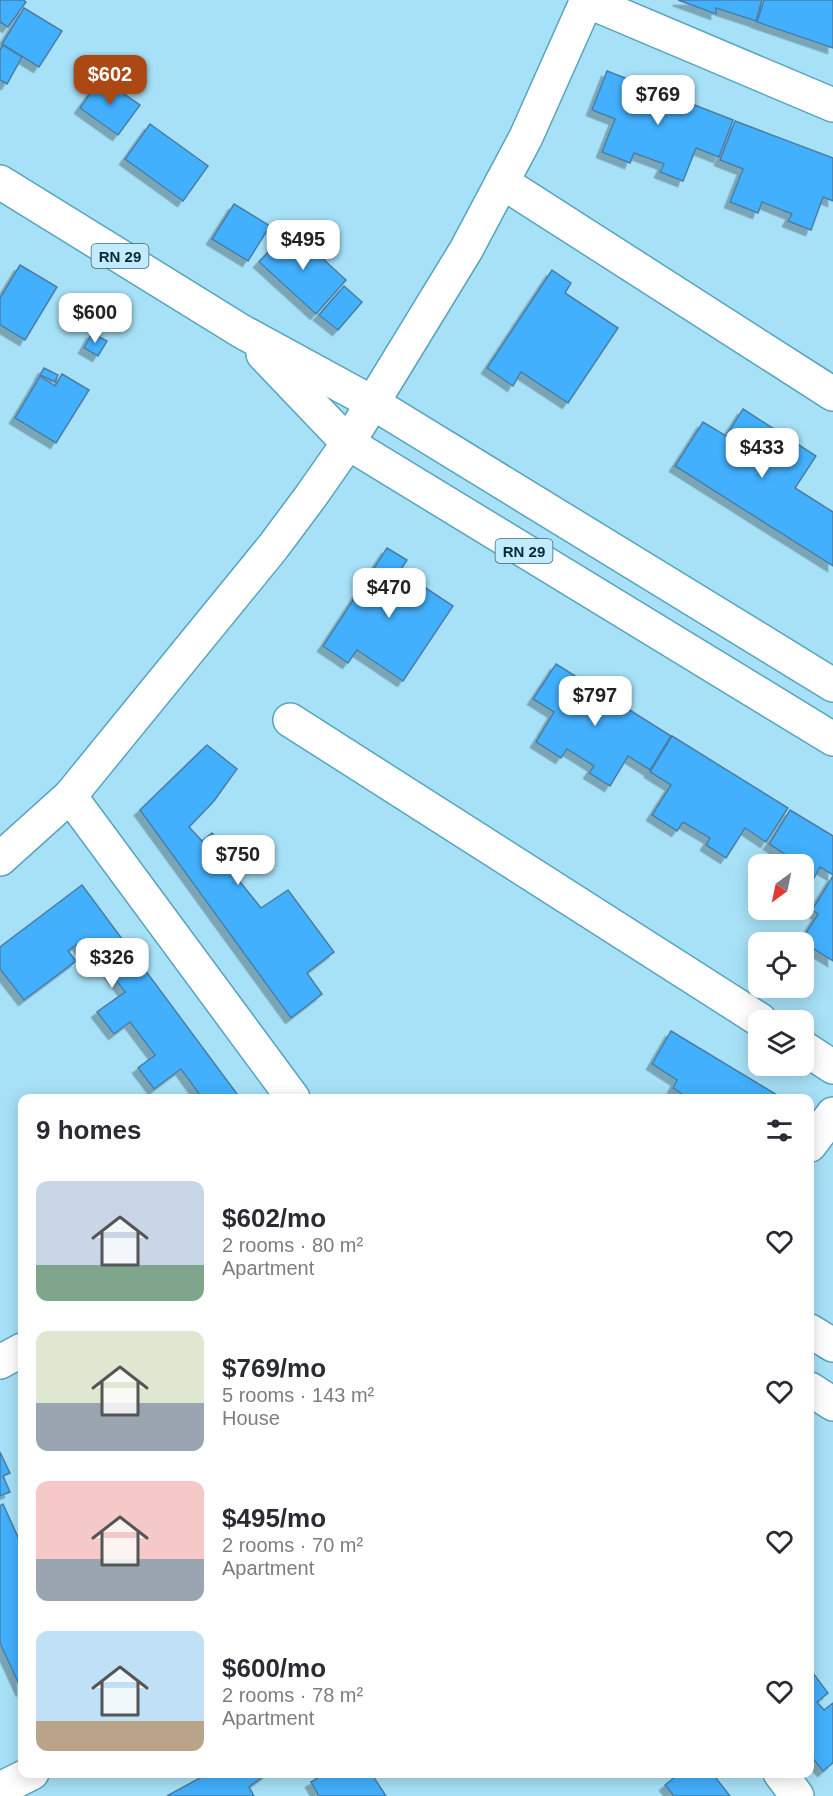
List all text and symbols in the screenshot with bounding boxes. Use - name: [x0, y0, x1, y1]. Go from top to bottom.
- pin: $602: [74, 55, 146, 106]
- text: $602: [88, 63, 132, 85]
- pin: $769: [622, 75, 694, 126]
- text: $769: [636, 83, 680, 105]
- pin: $495: [267, 220, 339, 271]
- text: $495: [281, 228, 325, 250]
- road number: RN 29: [92, 244, 148, 268]
- pin: $600: [59, 293, 131, 344]
- text: $600: [73, 301, 117, 323]
- pin: $433: [726, 428, 798, 479]
- text: $433: [740, 436, 784, 458]
- road number: RN 29: [496, 539, 552, 563]
- pin: $470: [353, 568, 425, 619]
- text: $470: [367, 576, 411, 598]
- pin: $797: [559, 676, 631, 727]
- text: $797: [573, 684, 617, 706]
- pin: $750: [202, 835, 274, 886]
- text: $750: [216, 843, 260, 865]
- north arrow: [748, 854, 814, 920]
- map controls: [748, 854, 814, 1076]
- button: locate: [748, 932, 814, 998]
- pin: $326: [76, 938, 148, 989]
- text: $326: [90, 946, 134, 968]
- button: layers: [748, 1010, 814, 1076]
- icon: filters: [763, 1114, 796, 1147]
- text: 9 homes: [36, 1115, 142, 1145]
- text: $602/mo: [222, 1203, 326, 1233]
- icon: home: [84, 1205, 156, 1277]
- icon: heart: [763, 1225, 796, 1258]
- text: 2 rooms · 80 m²: [222, 1234, 363, 1256]
- text: Apartment: [222, 1257, 314, 1279]
- text: $769/mo: [222, 1353, 326, 1383]
- icon: home: [84, 1355, 156, 1427]
- icon: heart: [763, 1375, 796, 1408]
- text: 5 rooms · 143 m²: [222, 1384, 374, 1406]
- text: House: [222, 1407, 280, 1429]
- text: $495/mo: [222, 1503, 326, 1533]
- icon: home: [84, 1505, 156, 1577]
- icon: heart: [763, 1525, 796, 1558]
- text: 2 rooms · 70 m²: [222, 1534, 363, 1556]
- text: Apartment: [222, 1557, 314, 1579]
- text: $600/mo: [222, 1653, 326, 1683]
- icon: home: [84, 1655, 156, 1727]
- icon: heart: [763, 1675, 796, 1708]
- text: 2 rooms · 78 m²: [222, 1684, 363, 1706]
- text: Apartment: [222, 1707, 314, 1729]

